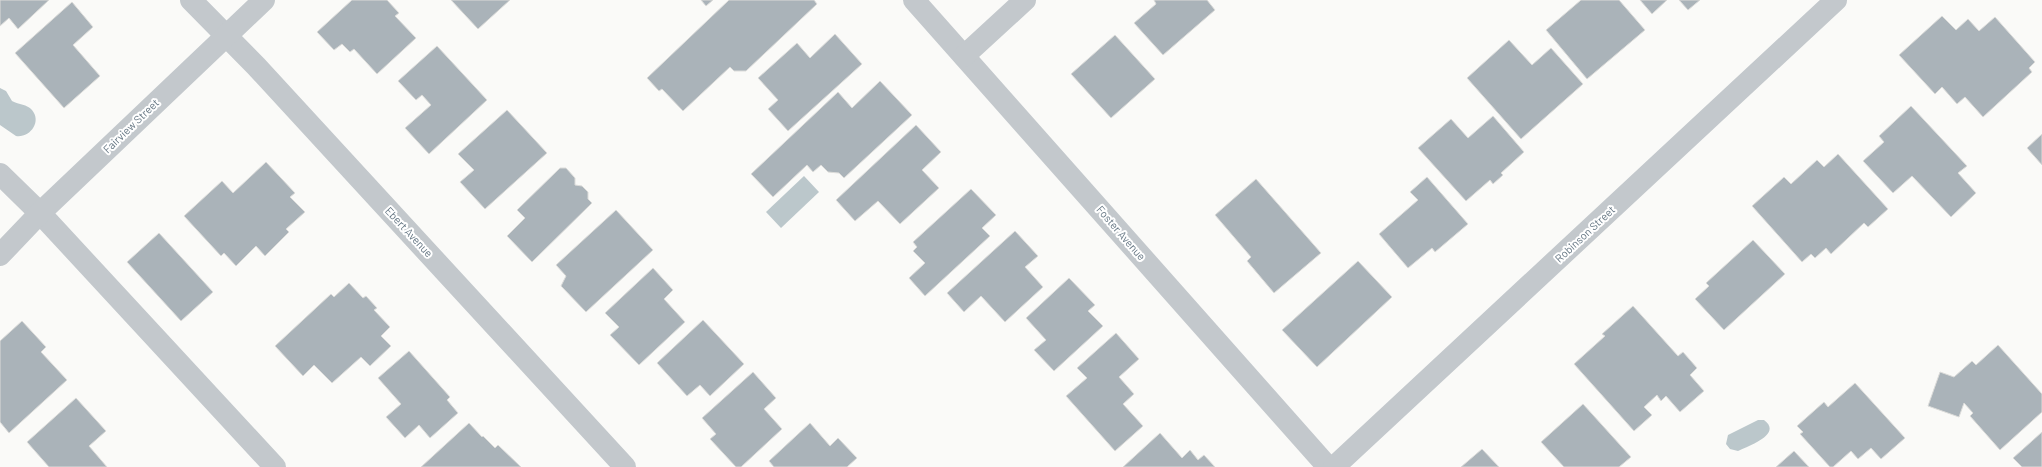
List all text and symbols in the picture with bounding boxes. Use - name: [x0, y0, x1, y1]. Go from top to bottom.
- street label: Fairview Street: [100, 96, 161, 156]
- street label: Foster Avenue: [1094, 203, 1149, 263]
- street label: Robinson Street: [1552, 203, 1617, 265]
- street label: Ebert Avenue: [383, 204, 436, 260]

